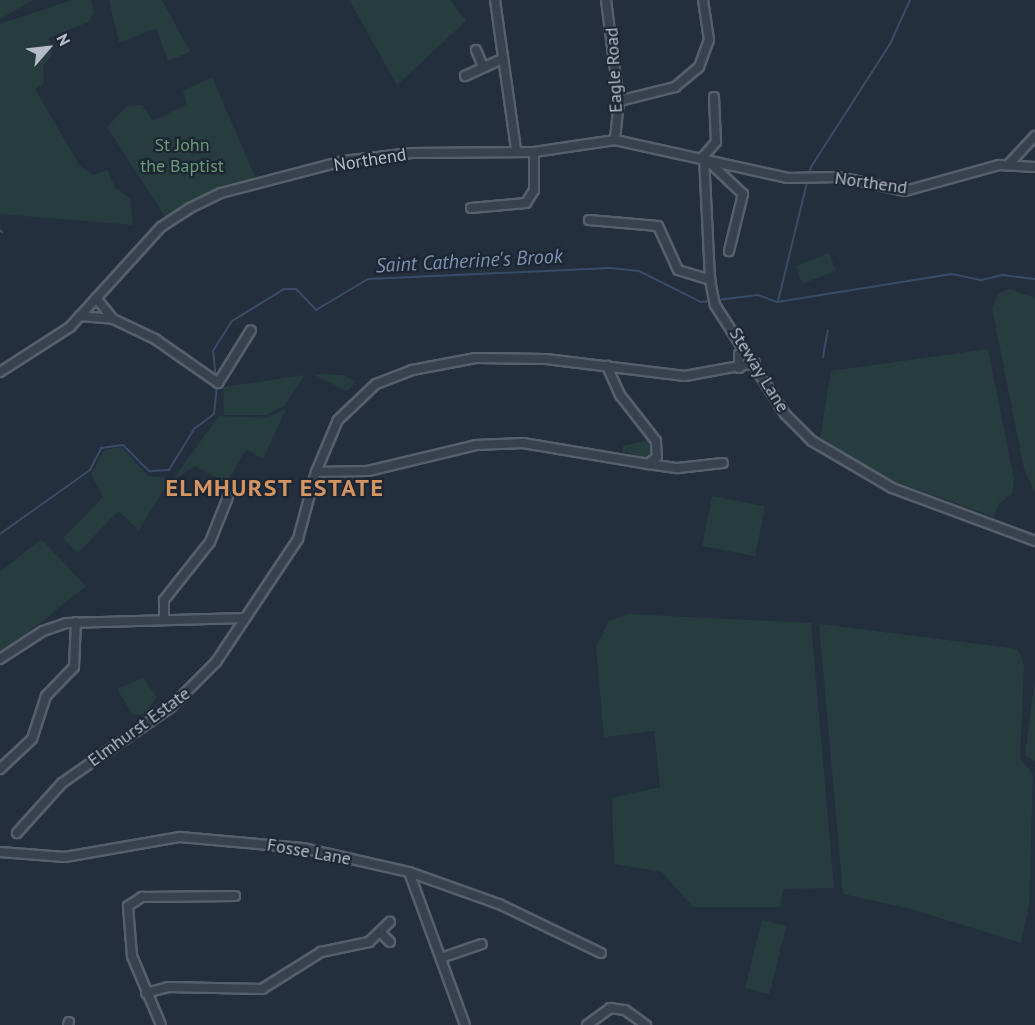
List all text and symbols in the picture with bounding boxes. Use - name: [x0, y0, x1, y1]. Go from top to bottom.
- north arrow: [18, 18, 78, 78]
- street label: Eagle Road: [601, 27, 627, 113]
- text: N: [53, 30, 75, 49]
- park label: St John the Baptist: [140, 135, 224, 178]
- street label: Northend: [332, 144, 408, 176]
- street label: Northend: [833, 167, 909, 199]
- water label: Saint Catherine's Brook: [375, 244, 563, 278]
- street label: Steway Lane: [724, 323, 794, 417]
- district label: ELMHURST ESTATE: [165, 474, 385, 502]
- street label: Elmhurst Estate: [84, 683, 194, 771]
- street label: Fosse Lane: [265, 834, 353, 870]

